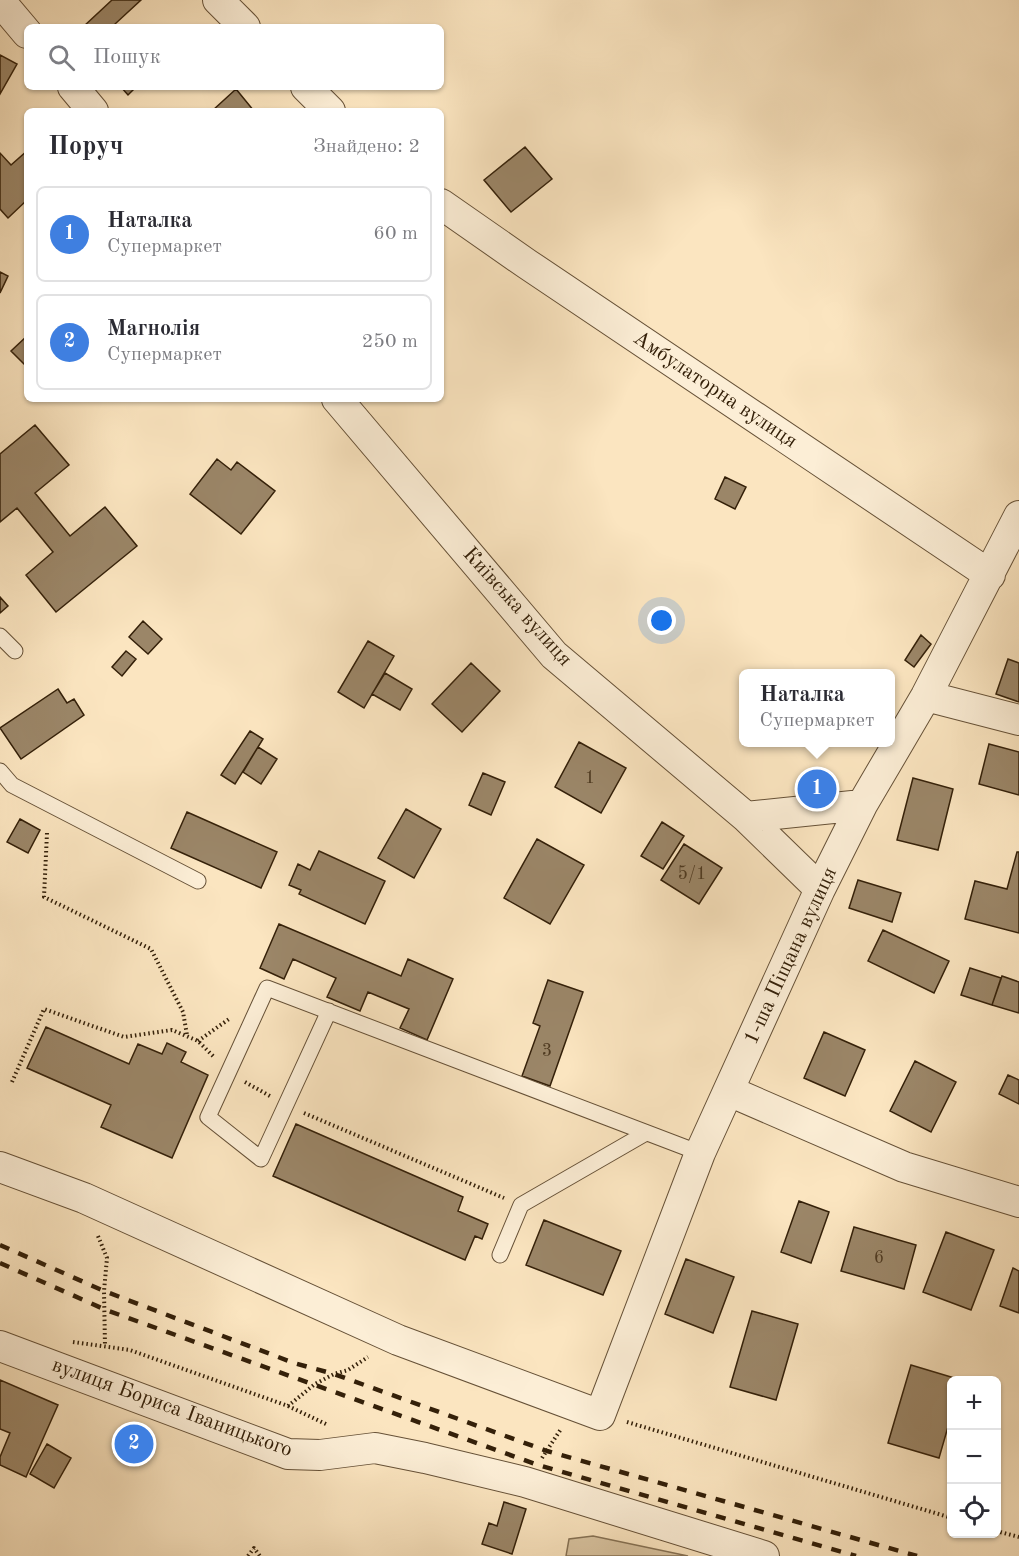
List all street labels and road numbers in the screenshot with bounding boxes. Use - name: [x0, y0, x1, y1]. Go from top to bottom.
- street label: Амбулаторна вулиця: [629, 327, 801, 453]
- street label: Київська вулиця: [458, 544, 576, 670]
- street label: 1-ша Піщана вулиця: [741, 864, 841, 1048]
- street label: вулиця Бориса Іваницького: [49, 1355, 295, 1461]

